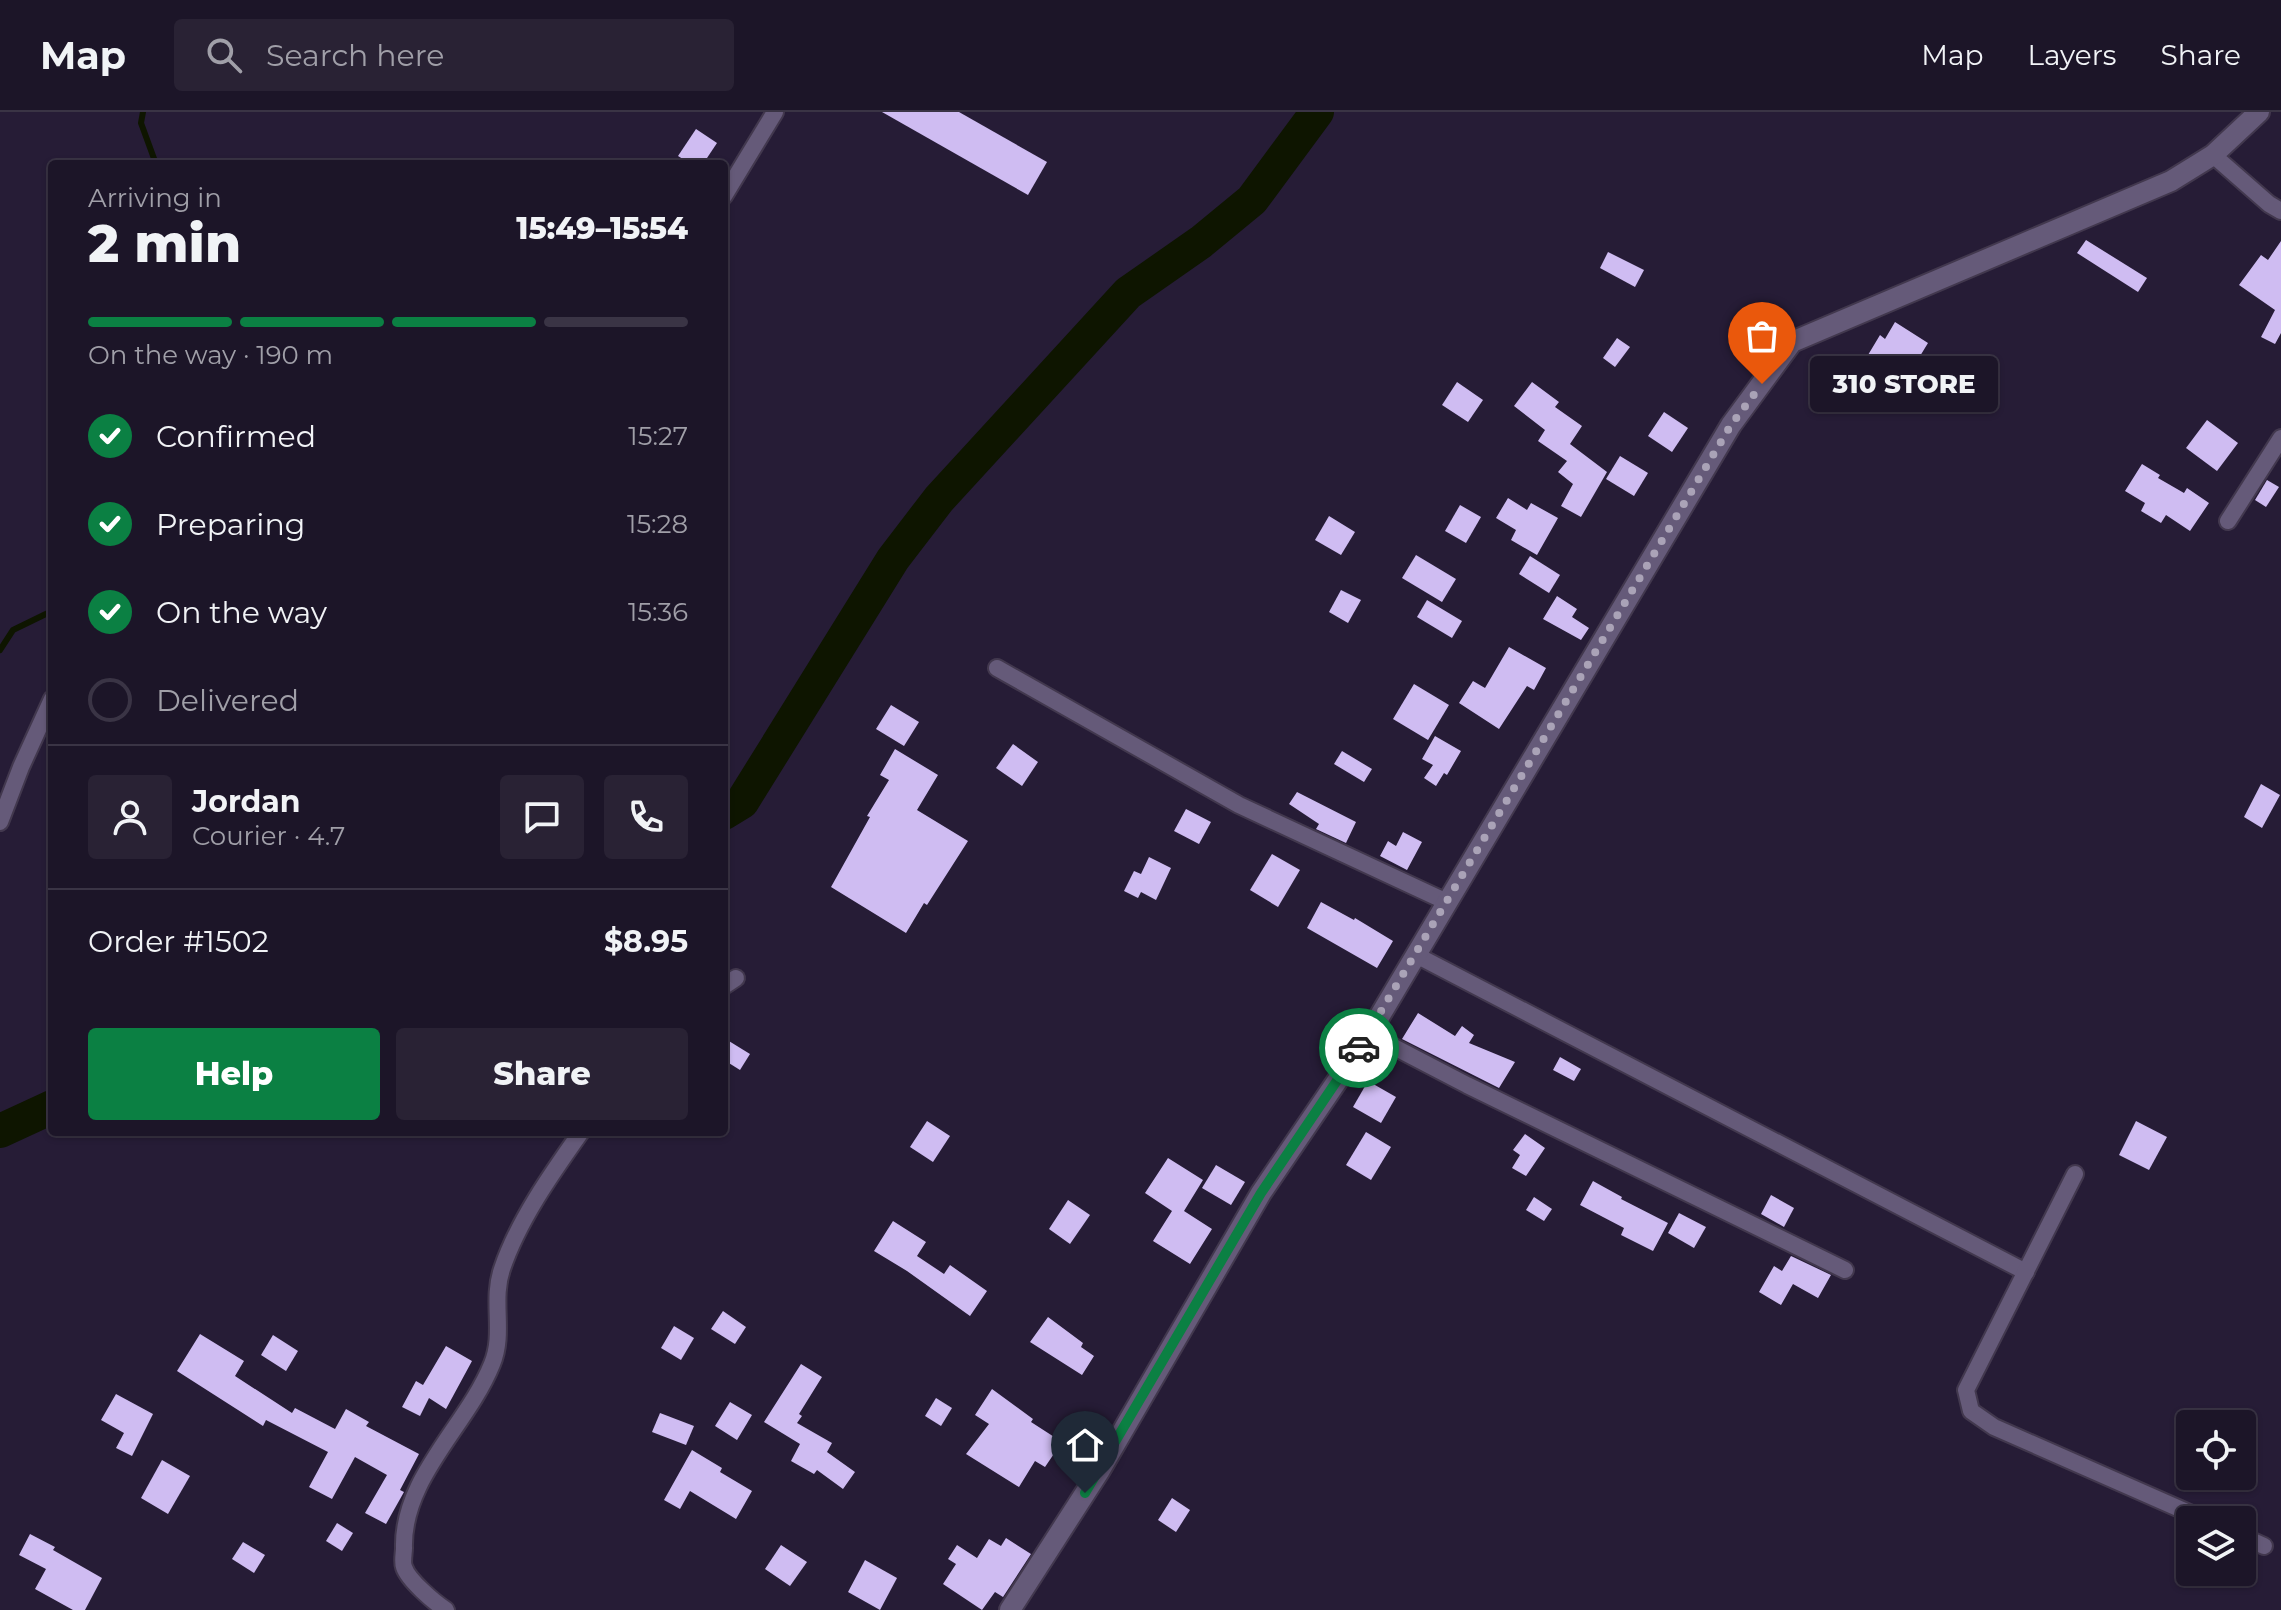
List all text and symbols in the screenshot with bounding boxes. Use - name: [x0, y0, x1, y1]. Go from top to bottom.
- search box: [174, 19, 734, 91]
- text: Map: [40, 32, 126, 79]
- icon: search: [202, 33, 246, 77]
- text: Search here: [266, 37, 444, 74]
- text: Map: [1921, 38, 1984, 72]
- text: Layers: [2028, 38, 2117, 72]
- text: Share: [2161, 38, 2241, 72]
- text: Arriving in: [88, 182, 222, 214]
- text: 15:49–15:54: [516, 210, 688, 247]
- text: 2 min: [88, 212, 241, 275]
- pin: [1728, 302, 1796, 384]
- icon: bag: [1740, 314, 1784, 358]
- text: On the way · 190 m: [88, 339, 333, 371]
- callout: 310 STORE: [1810, 356, 1998, 412]
- text: 310 STORE: [1832, 368, 1976, 400]
- icon: check: [88, 414, 132, 458]
- text: Confirmed: [156, 418, 316, 455]
- text: 15:27: [628, 420, 688, 452]
- icon: check: [88, 502, 132, 546]
- text: Preparing: [156, 506, 305, 543]
- text: 15:28: [627, 508, 688, 540]
- icon: check: [88, 590, 132, 634]
- text: On the way: [156, 594, 327, 631]
- text: 15:36: [628, 596, 688, 628]
- text: Delivered: [156, 682, 299, 719]
- button: person: [88, 775, 172, 859]
- button: chat: [500, 775, 584, 859]
- button: phone: [604, 775, 688, 859]
- text: Jordan: [192, 783, 301, 820]
- text: Courier · 4.7: [192, 820, 345, 852]
- text: Order #1502: [88, 923, 269, 960]
- text: $8.95: [604, 923, 688, 960]
- courier: [1319, 1008, 1399, 1088]
- icon: car: [1337, 1026, 1381, 1070]
- button: Help: [88, 1028, 380, 1120]
- button: Share: [396, 1028, 688, 1120]
- map controls: [2176, 1410, 2256, 1586]
- button: locate: [2176, 1410, 2256, 1490]
- pin: [1051, 1411, 1119, 1493]
- icon: home: [1063, 1423, 1107, 1467]
- button: layers: [2176, 1506, 2256, 1586]

